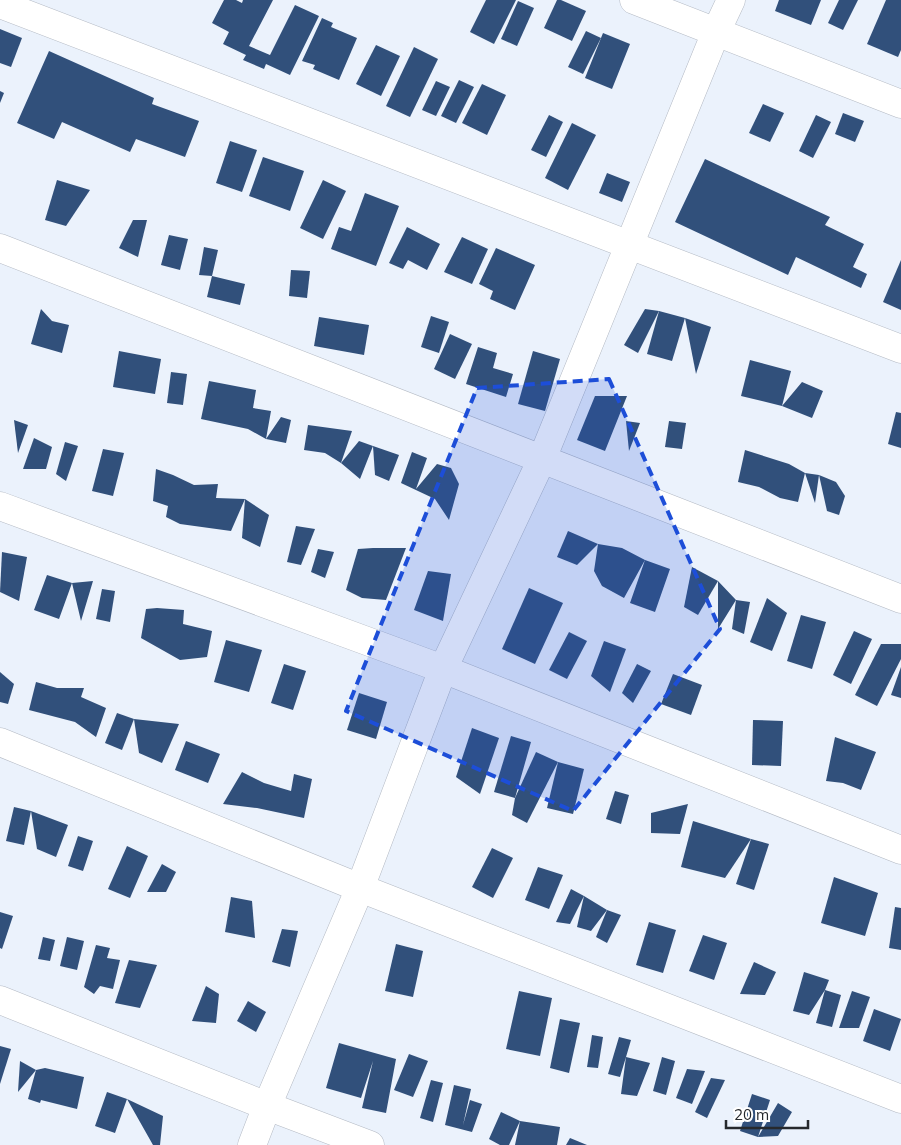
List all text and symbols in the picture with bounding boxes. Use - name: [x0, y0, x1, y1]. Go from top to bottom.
- scale bar: [726, 1098, 808, 1130]
- text: 20 m: [734, 1105, 769, 1124]

